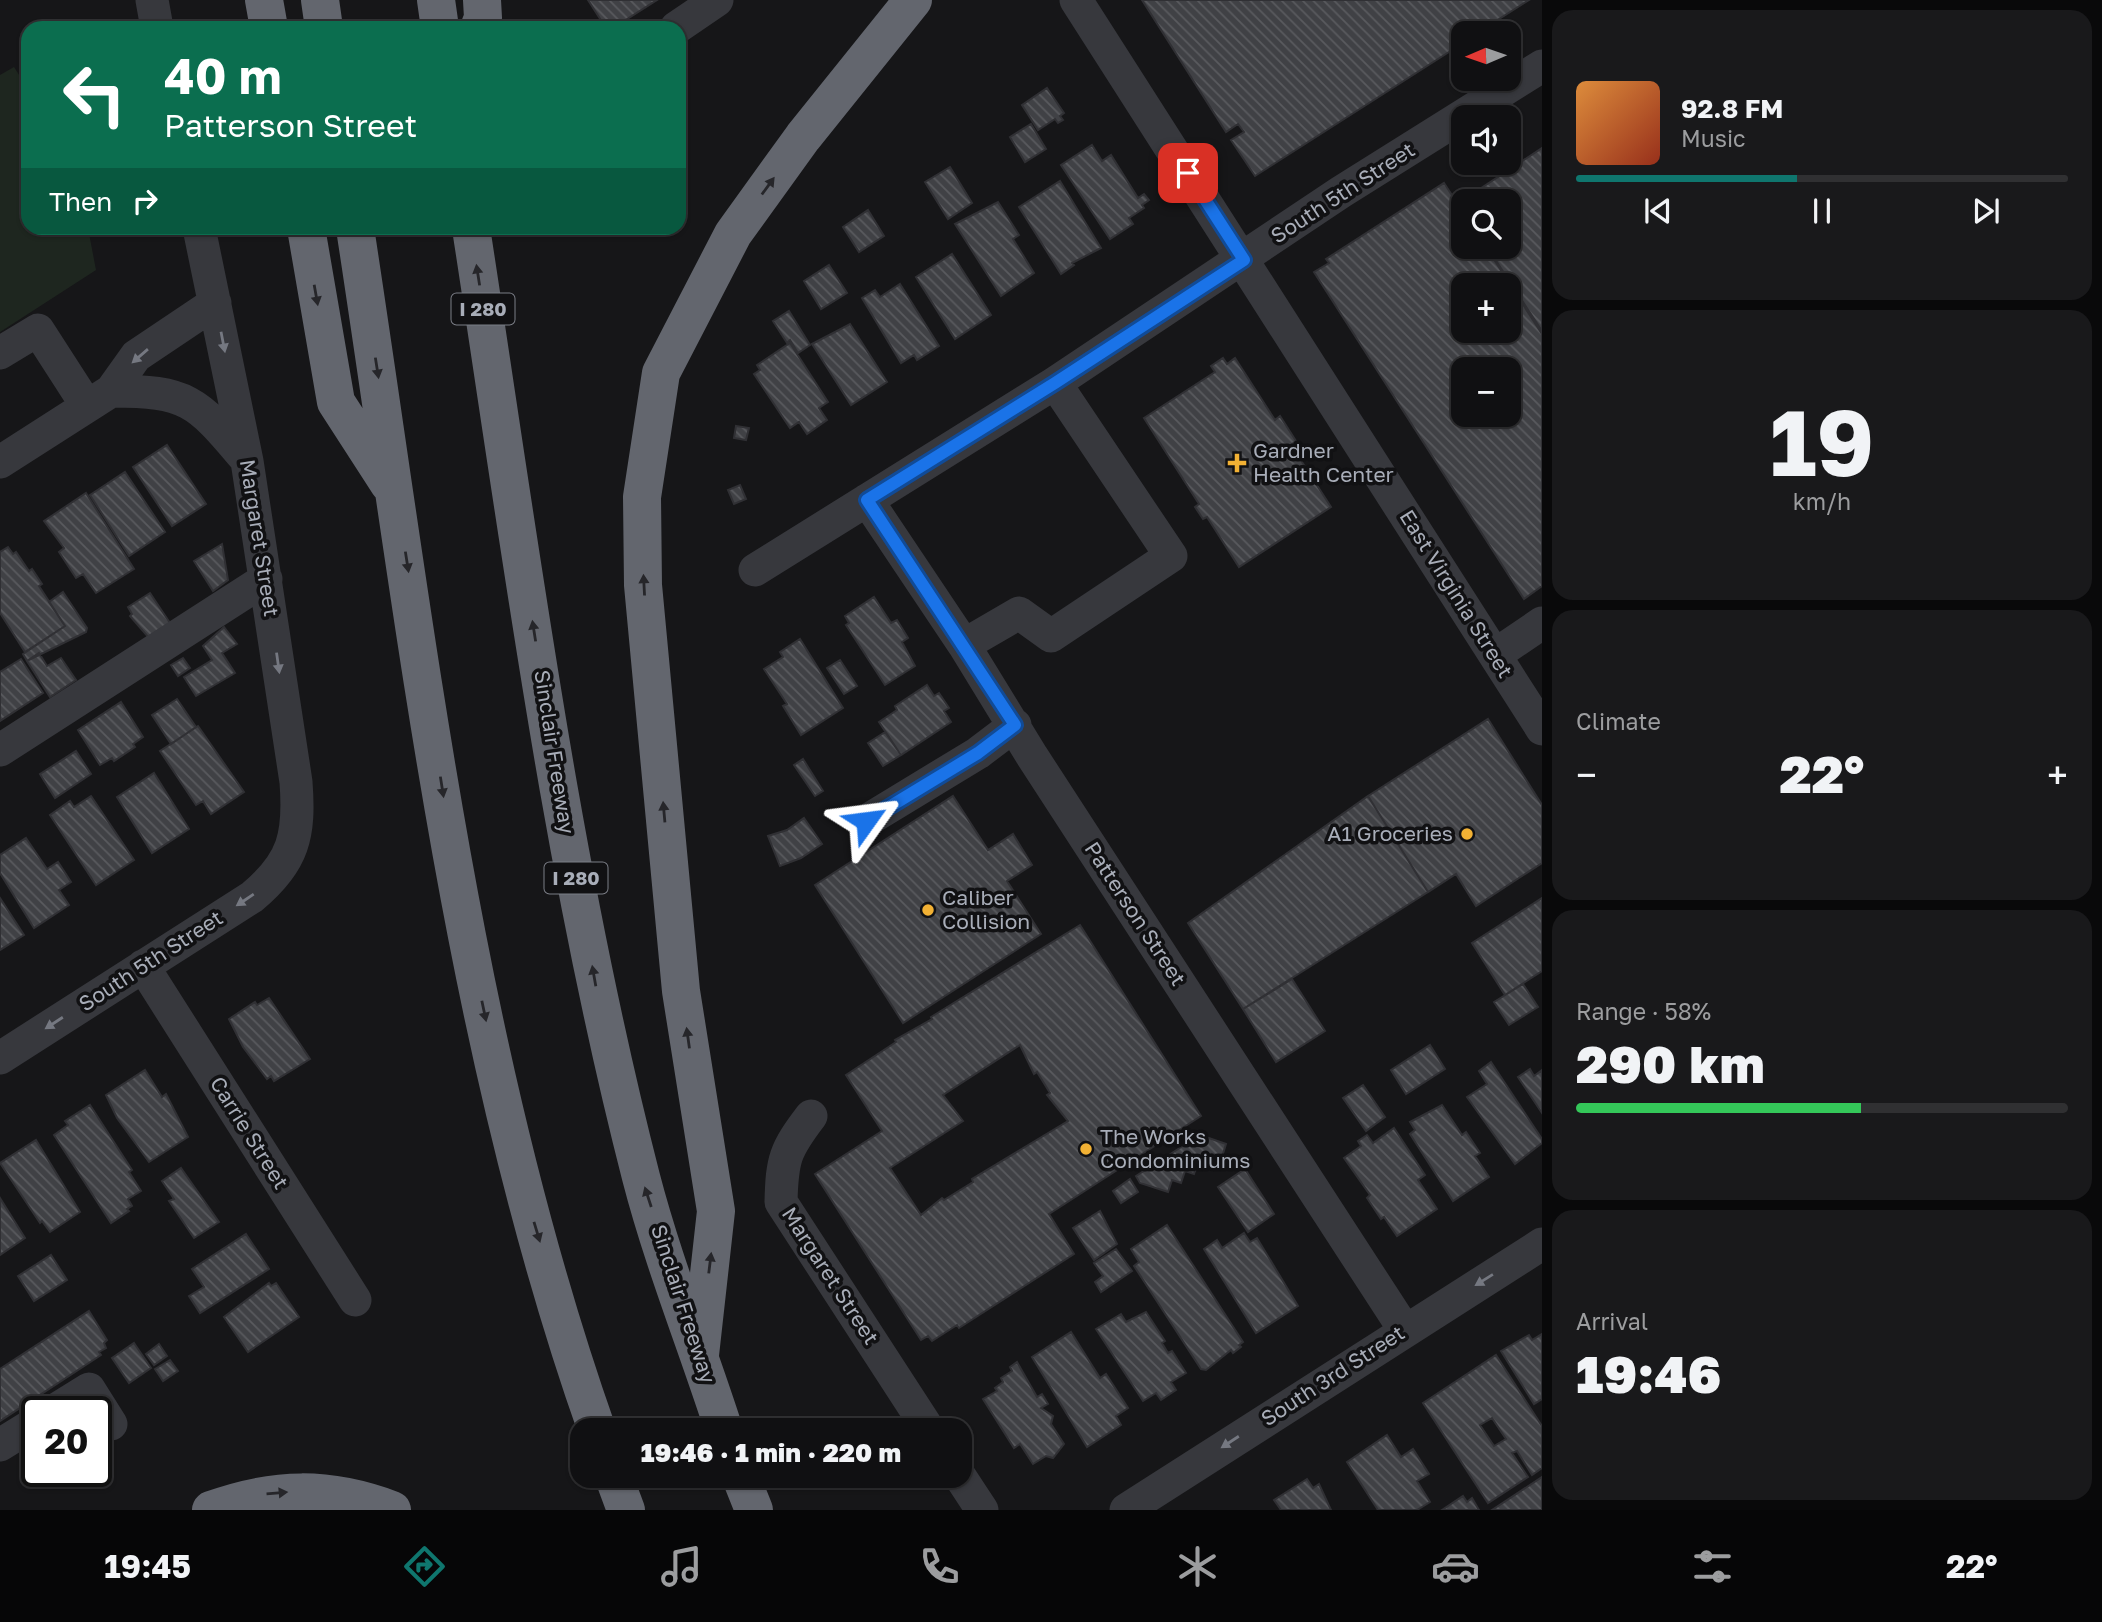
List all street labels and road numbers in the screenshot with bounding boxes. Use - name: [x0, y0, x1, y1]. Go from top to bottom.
- street label: South 5th Street: [1266, 136, 1419, 248]
- road number: I 280: [452, 294, 514, 324]
- street label: Margaret Street: [235, 457, 285, 618]
- street label: East Virginia Street: [1395, 505, 1519, 682]
- street label: Sinclair Freeway: [529, 668, 581, 836]
- street label: Patterson Street: [1080, 837, 1192, 990]
- road number: I 280: [544, 862, 608, 894]
- street label: South 5th Street: [74, 904, 227, 1016]
- street label: Carrie Street: [205, 1071, 295, 1194]
- street label: Margaret Street: [777, 1202, 885, 1349]
- street label: Sinclair Freeway: [646, 1221, 722, 1387]
- street label: South 3rd Street: [1256, 1319, 1409, 1431]

